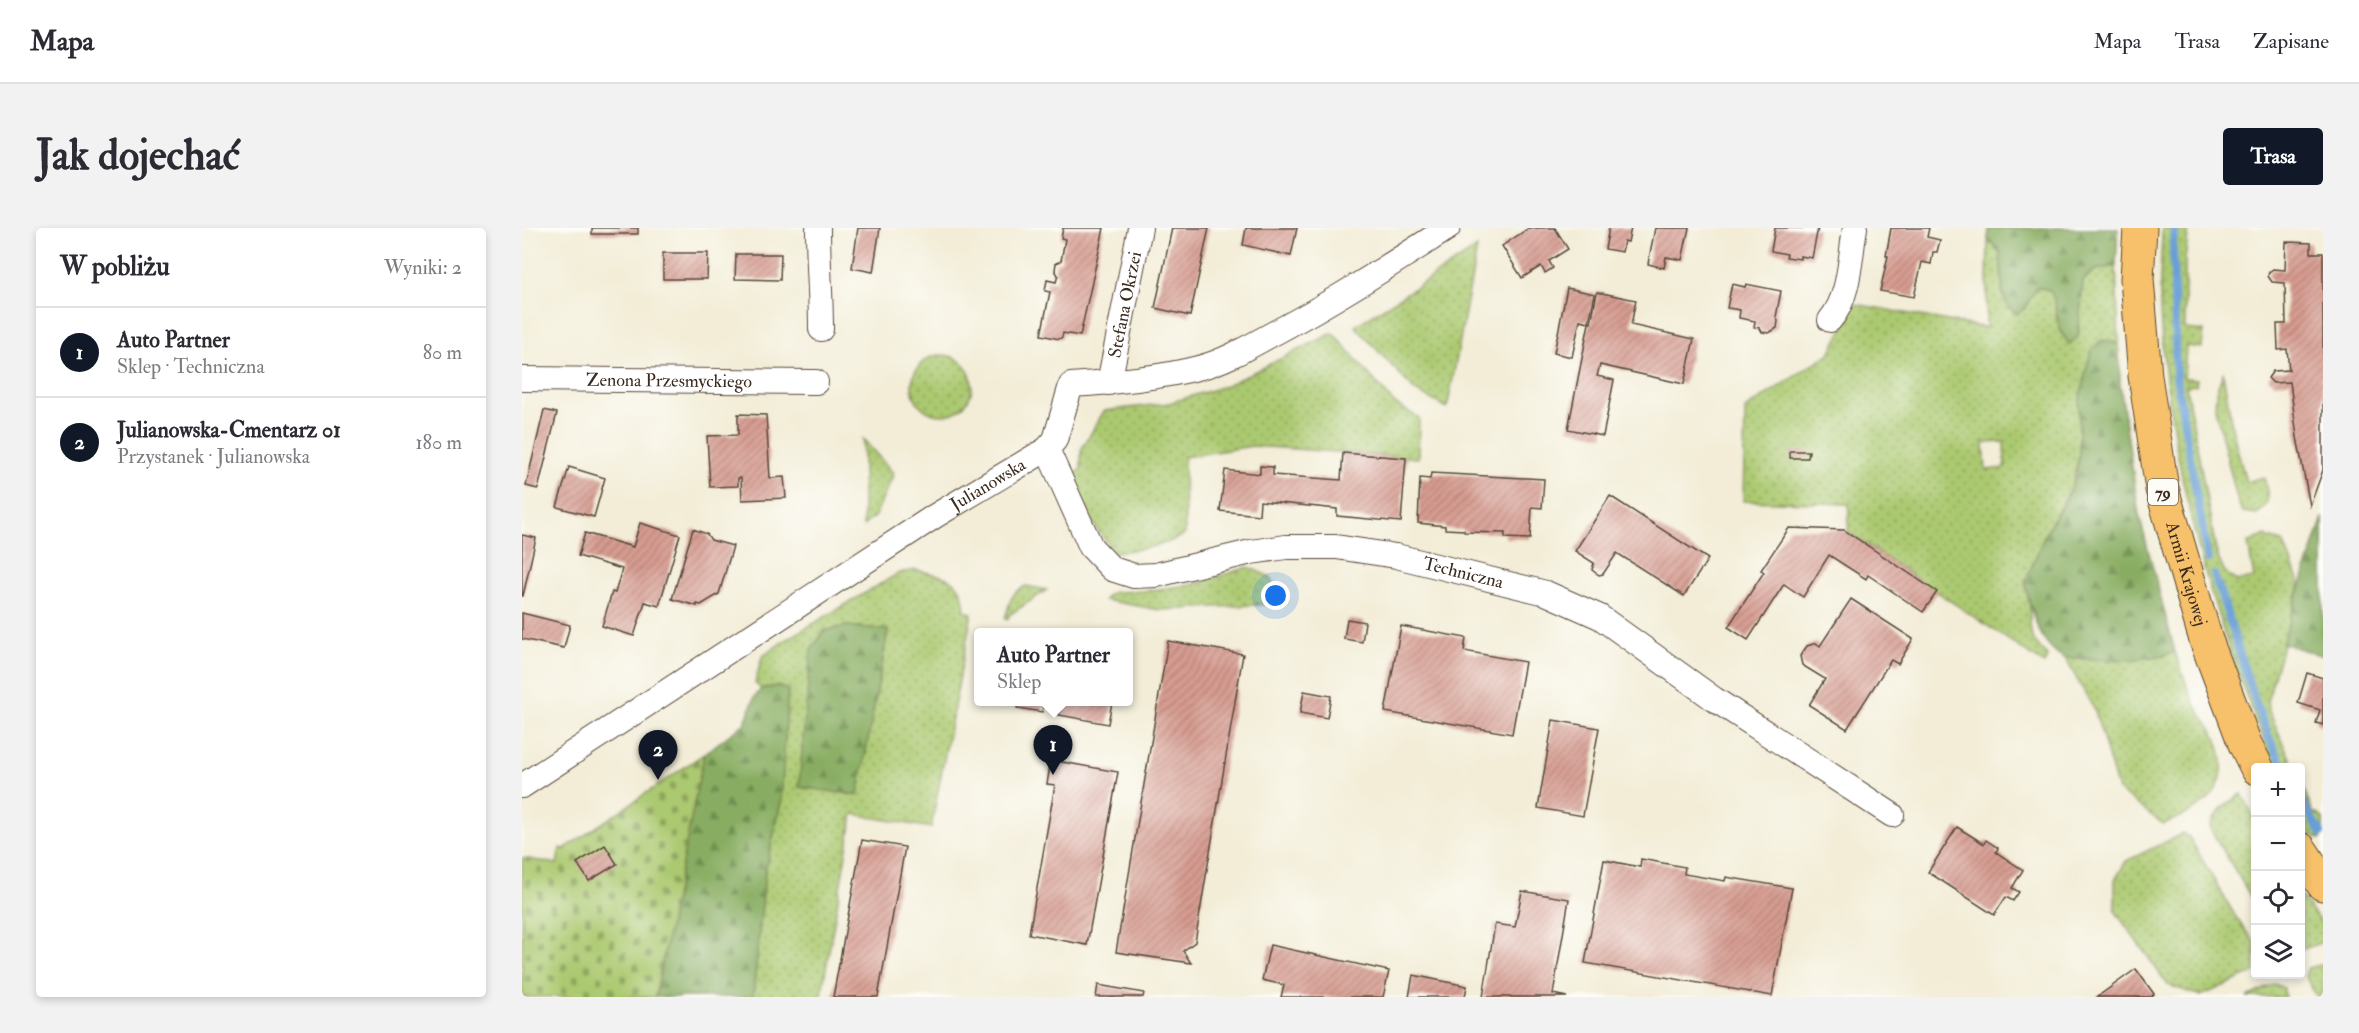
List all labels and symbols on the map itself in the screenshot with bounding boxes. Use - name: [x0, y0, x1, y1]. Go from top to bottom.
- street label: Stefana Okrzei: [1103, 249, 1147, 360]
- street label: Zenona Przesmyckiego: [586, 369, 752, 393]
- street label: Julianowska: [945, 453, 1031, 517]
- road number: 79: [2148, 479, 2178, 505]
- street label: Armii Krajowej: [2160, 518, 2212, 629]
- street label: Techniczna: [1421, 552, 1506, 594]
- your location: [1261, 581, 1290, 610]
- pin: 1: [1034, 726, 1072, 775]
- pin: 2: [638, 730, 678, 780]

